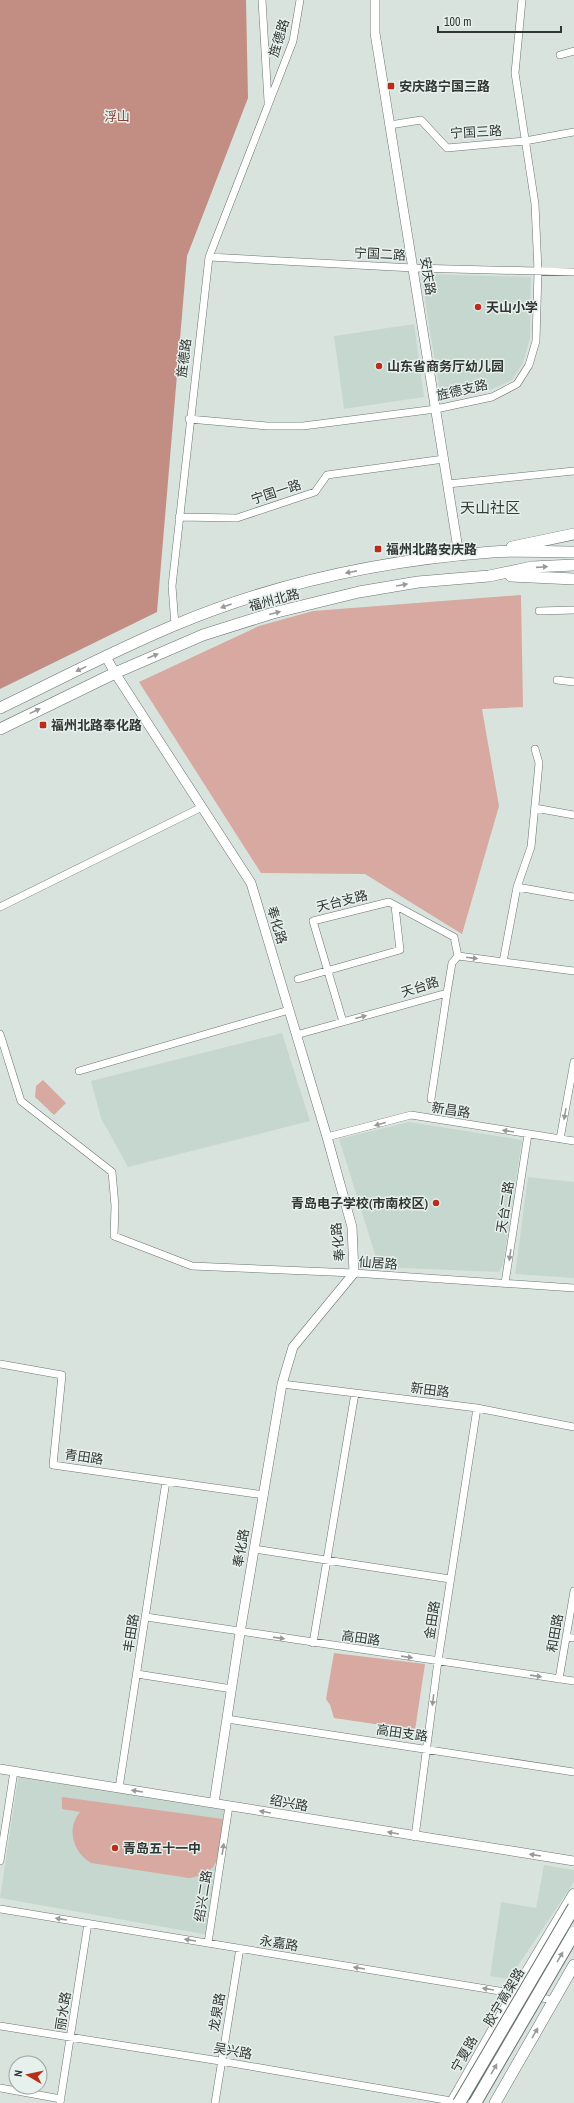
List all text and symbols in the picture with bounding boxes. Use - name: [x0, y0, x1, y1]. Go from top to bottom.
- scale bar: [438, 8, 561, 34]
- text: 100 m: [444, 14, 471, 30]
- street label: 旌德路: [265, 17, 293, 59]
- place label: 安庆路宁国三路: [399, 78, 490, 95]
- marker: 安庆路宁国三路: [386, 81, 396, 91]
- park label: 浮山: [104, 108, 130, 125]
- street label: 宁国三路: [450, 122, 502, 142]
- street label: 宁国二路: [354, 244, 406, 264]
- street label: 安庆路: [417, 255, 439, 297]
- place label: 天山小学: [486, 299, 538, 316]
- marker: 天山小学: [473, 302, 483, 312]
- street label: 旌德路: [173, 338, 195, 378]
- place label: 山东省商务厅幼儿园: [387, 358, 504, 375]
- marker: 山东省商务厅幼儿园: [374, 361, 384, 371]
- street label: 旌德支路: [435, 376, 489, 404]
- street label: 宁国一路: [249, 476, 303, 508]
- district label: 天山社区: [460, 497, 520, 518]
- place label: 福州北路安庆路: [386, 541, 477, 558]
- marker: 福州北路安庆路: [373, 544, 383, 554]
- one-way arrow: [536, 563, 548, 570]
- one-way arrow: [345, 569, 357, 575]
- one-way arrow: [396, 581, 408, 587]
- street label: 福州北路: [247, 585, 301, 615]
- one-way arrow: [219, 604, 231, 610]
- one-way arrow: [269, 610, 281, 616]
- one-way arrow: [147, 653, 159, 659]
- one-way arrow: [75, 666, 87, 672]
- one-way arrow: [29, 708, 41, 714]
- place label: 福州北路奉化路: [51, 717, 142, 734]
- marker: 福州北路奉化路: [38, 720, 48, 730]
- street label: 天台支路: [315, 886, 369, 916]
- street label: 奉化路: [263, 904, 291, 946]
- one-way arrow: [466, 955, 478, 961]
- street label: 天台路: [399, 973, 441, 1001]
- one-way arrow: [355, 1014, 367, 1020]
- street label: 新昌路: [430, 1099, 472, 1121]
- one-way arrow: [562, 1108, 568, 1120]
- one-way arrow: [374, 1121, 386, 1127]
- one-way arrow: [502, 1128, 514, 1134]
- street label: 天台二路: [493, 1180, 517, 1234]
- place label: 青岛电子学校(市南校区): [291, 1195, 428, 1212]
- marker: 青岛电子学校(市南校区): [431, 1198, 441, 1208]
- street label: 奉化路: [328, 1222, 348, 1262]
- one-way arrow: [506, 1249, 512, 1261]
- street label: 仙居路: [358, 1253, 398, 1273]
- street label: 新田路: [410, 1379, 450, 1401]
- street label: 青田路: [63, 1446, 105, 1468]
- street label: 奉化路: [229, 1527, 253, 1569]
- street label: 金田路: [421, 1599, 443, 1641]
- street label: 丰田路: [120, 1612, 142, 1654]
- street label: 和田路: [543, 1612, 567, 1654]
- street label: 高田路: [340, 1627, 382, 1649]
- one-way arrow: [273, 1635, 285, 1641]
- one-way arrow: [401, 1654, 414, 1660]
- one-way arrow: [530, 1673, 542, 1679]
- one-way arrow: [430, 1694, 436, 1706]
- street label: 高田支路: [375, 1721, 429, 1745]
- one-way arrow: [131, 1788, 143, 1794]
- street label: 绍兴路: [268, 1791, 310, 1815]
- one-way arrow: [259, 1808, 271, 1814]
- one-way arrow: [387, 1830, 399, 1836]
- place label: 青岛五十一中: [123, 1840, 201, 1857]
- marker: 青岛五十一中: [110, 1843, 120, 1853]
- one-way arrow: [220, 1843, 226, 1855]
- one-way arrow: [529, 1852, 542, 1858]
- street label: 绍兴二路: [191, 1869, 215, 1923]
- one-way arrow: [55, 1916, 67, 1922]
- street label: 永嘉路: [258, 1932, 300, 1954]
- one-way arrow: [184, 1937, 196, 1943]
- one-way arrow: [557, 1951, 564, 1963]
- one-way arrow: [353, 1965, 365, 1971]
- street label: 胶宁高架路: [480, 1965, 528, 2029]
- one-way arrow: [482, 1986, 494, 1992]
- street label: 丽水路: [52, 1990, 74, 2032]
- street label: 龙泉路: [205, 1991, 229, 2033]
- one-way arrow: [532, 2027, 539, 2038]
- street label: 宁夏路: [447, 2033, 481, 2075]
- street label: 吴兴路: [212, 2039, 254, 2063]
- north arrow: [8, 2055, 48, 2095]
- one-way arrow: [491, 2063, 498, 2075]
- text: N: [11, 2069, 26, 2078]

